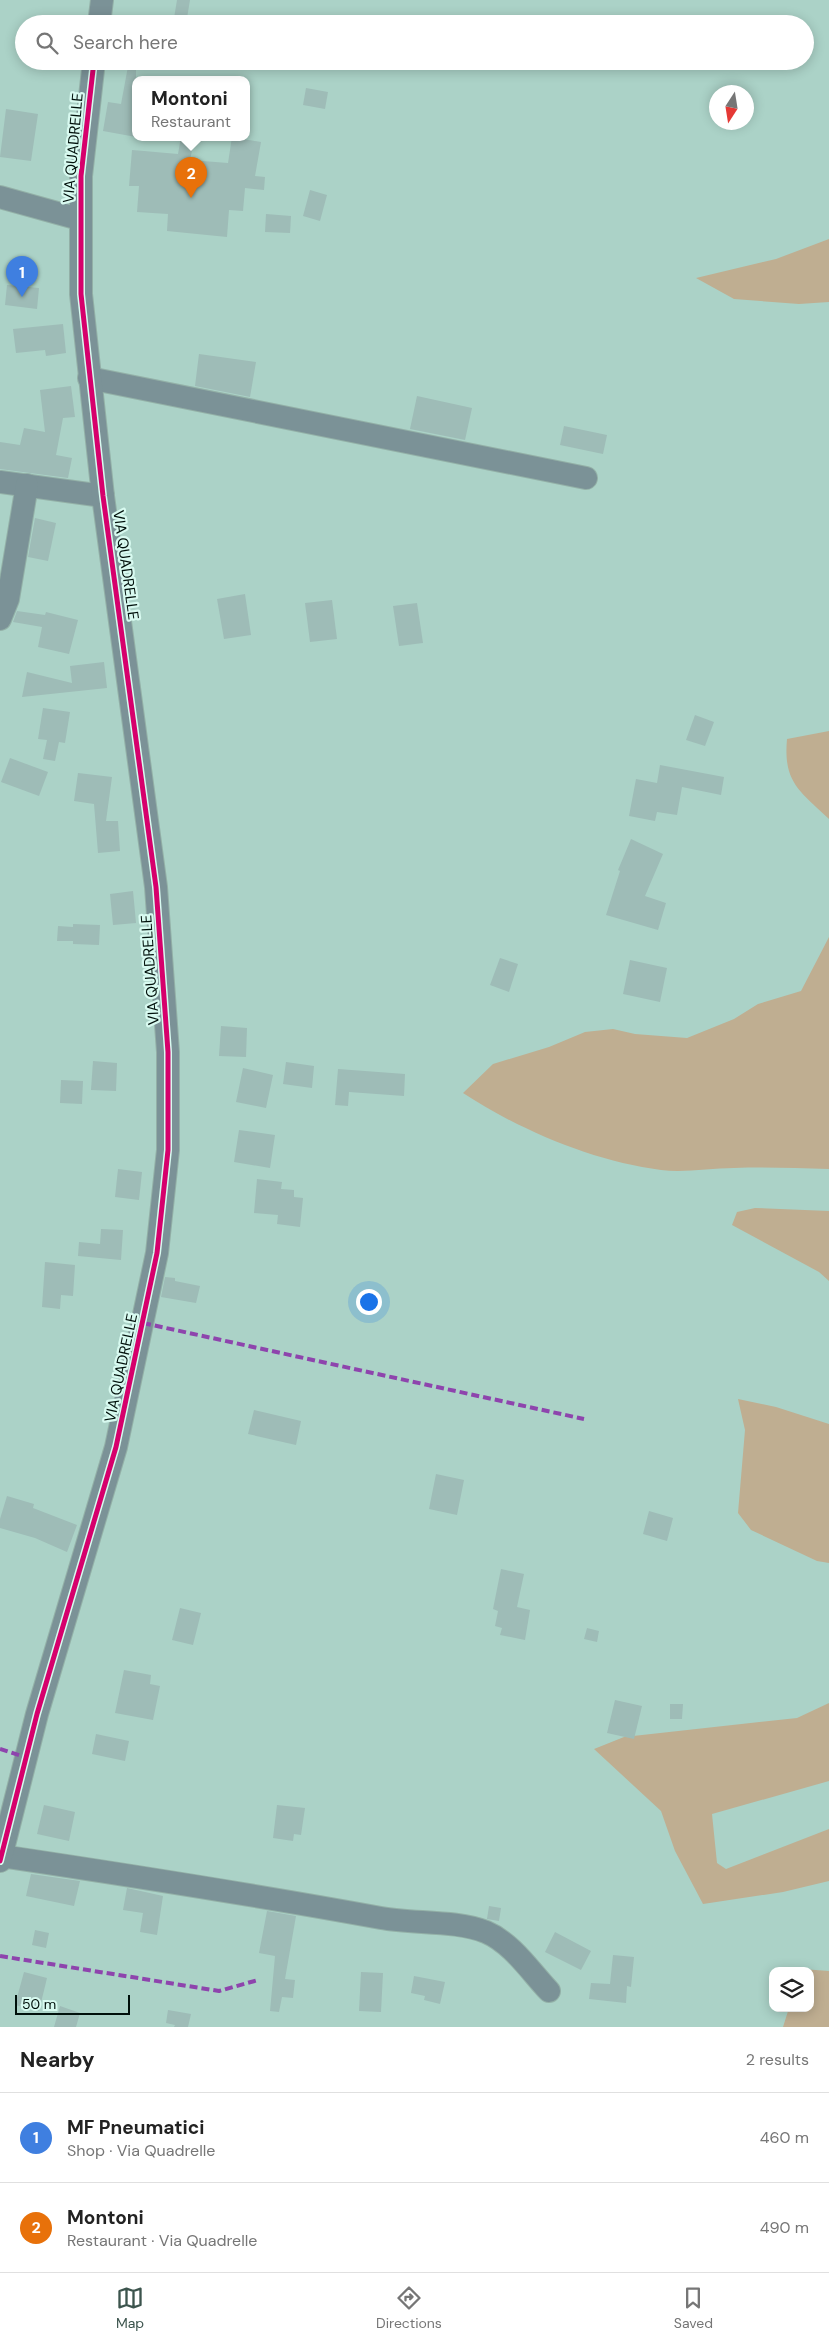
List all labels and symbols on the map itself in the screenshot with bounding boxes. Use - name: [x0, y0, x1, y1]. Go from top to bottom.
- north arrow: [709, 85, 754, 130]
- street label: VIA QUADRELLE: [58, 92, 88, 204]
- pin: 2: [175, 157, 207, 198]
- pin: 1: [6, 256, 38, 297]
- street label: VIA QUADRELLE: [108, 509, 144, 621]
- street label: VIA QUADRELLE: [136, 914, 164, 1026]
- your location: [356, 1289, 382, 1315]
- street label: VIA QUADRELLE: [100, 1312, 142, 1424]
- scale bar: [15, 1992, 130, 2015]

